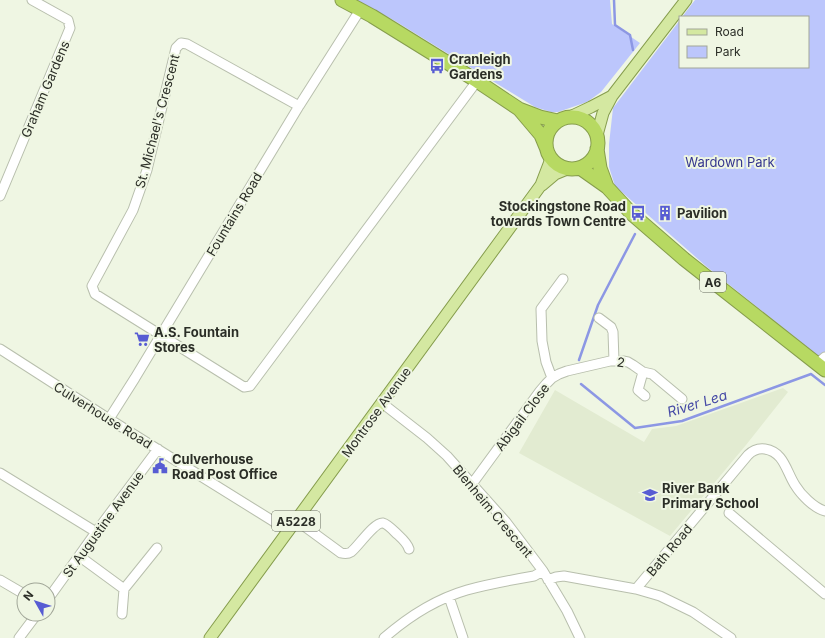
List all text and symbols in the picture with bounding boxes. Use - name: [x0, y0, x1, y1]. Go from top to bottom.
- legend: [679, 16, 809, 68]
- text: Road: [715, 24, 744, 39]
- street label: Graham Gardens: [17, 38, 73, 140]
- text: Park: [715, 44, 741, 59]
- place label: Cranleigh Gardens: [449, 51, 510, 82]
- street label: St. Michael's Crescent: [131, 52, 183, 190]
- bus stop icon: Cranleigh Gardens: [428, 57, 446, 75]
- park label: Wardown Park: [685, 154, 775, 170]
- street label: Fountains Road: [203, 169, 265, 259]
- place label: Stockingstone Road towards Town Centre: [491, 198, 626, 229]
- bus stop icon: Stockingstone Road towards Town Centre: [629, 204, 647, 222]
- building icon: Pavilion: [656, 204, 674, 222]
- place label: Pavilion: [677, 205, 727, 221]
- road number: A6: [700, 272, 726, 292]
- place label: A.S. Fountain Stores: [154, 324, 239, 355]
- supermarket icon: A.S. Fountain Stores: [133, 330, 151, 348]
- street label: 2: [616, 353, 626, 371]
- street label: Montrose Avenue: [338, 364, 414, 460]
- street label: Culverhouse Road: [51, 378, 155, 452]
- street label: Abigail Close: [491, 380, 553, 454]
- water label: River Lea: [665, 386, 729, 420]
- place label: Culverhouse Road Post Office: [172, 451, 278, 482]
- public building icon: Culverhouse Road Post Office: [151, 457, 169, 475]
- street label: Blenheim Crescent: [450, 461, 536, 561]
- street label: St Augustine Avenue: [59, 468, 147, 580]
- place label: River Bank Primary School: [662, 480, 759, 511]
- school or university icon: River Bank Primary School: [641, 486, 659, 504]
- road number: A5228: [272, 511, 320, 531]
- street label: Bath Road: [643, 521, 695, 579]
- north arrow: [16, 582, 56, 622]
- text: N: [20, 588, 36, 603]

